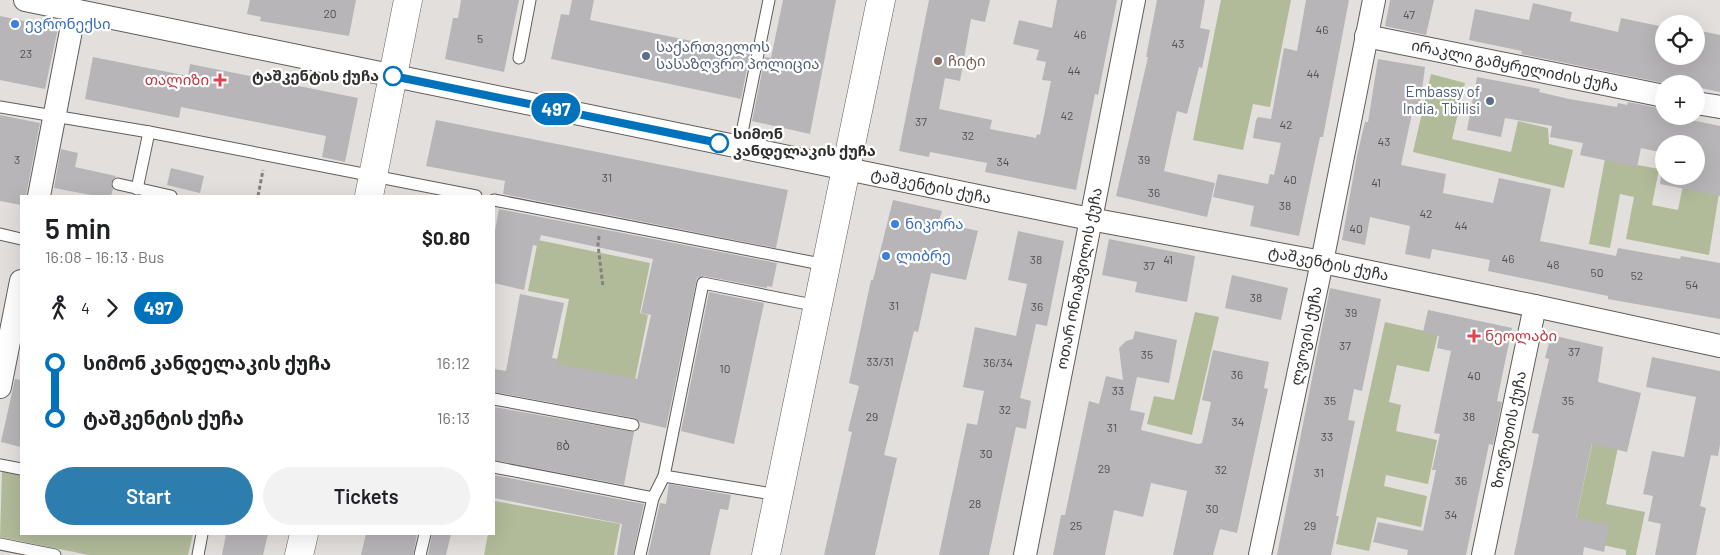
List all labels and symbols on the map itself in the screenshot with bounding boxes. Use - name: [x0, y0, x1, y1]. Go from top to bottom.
- house number: 20: [323, 6, 337, 20]
- house number: 47: [1403, 7, 1415, 21]
- place label: ევრონექსი: [25, 14, 111, 33]
- marker: ევრონექსი: [9, 18, 21, 30]
- house number: 46: [1316, 22, 1328, 36]
- house number: 46: [1074, 27, 1086, 41]
- house number: 5: [477, 31, 483, 45]
- street label: ირაკლი გამყრელიძის ქუჩა: [1410, 35, 1620, 95]
- house number: 43: [1172, 36, 1184, 50]
- place label: საქართველოს სასაზღვრო პოლიცია: [656, 37, 820, 73]
- house number: 23: [20, 46, 32, 60]
- marker: საქართველოს სასაზღვრო პოლიცია: [640, 50, 652, 62]
- place label: ჩიტი: [948, 51, 986, 70]
- marker: ჩიტი: [932, 55, 944, 67]
- house number: 44: [1067, 63, 1081, 77]
- place label: ტაშკენტის ქუჩა: [252, 66, 379, 85]
- marker: ტაშკენტის ქუჩა: [383, 66, 403, 86]
- house number: 44: [1306, 66, 1320, 80]
- place label: თალიზი: [145, 70, 209, 89]
- marker: თალიზი: [213, 73, 227, 87]
- place label: Embassy of India, Tbilisi: [1403, 82, 1480, 117]
- line badge: 497: [527, 93, 585, 125]
- marker: Embassy of India, Tbilisi: [1484, 95, 1496, 107]
- house number: 42: [1060, 108, 1074, 122]
- house number: 37: [915, 114, 927, 128]
- house number: 42: [1279, 117, 1293, 131]
- place label: სიმონ კანდელაკის ქუჩა: [733, 124, 876, 160]
- house number: 32: [962, 128, 974, 142]
- marker: სიმონ კანდელაკის ქუჩა: [709, 133, 729, 153]
- house number: 43: [1378, 134, 1390, 148]
- house number: 3: [14, 152, 20, 166]
- house number: 39: [1138, 152, 1150, 166]
- house number: 34: [997, 154, 1009, 168]
- street label: ტაშკენტის ქუჩა: [869, 164, 993, 206]
- house number: 31: [602, 170, 612, 184]
- house number: 40: [1283, 172, 1297, 186]
- house number: 41: [1371, 175, 1381, 189]
- house number: 36: [1148, 185, 1160, 199]
- street label: ოთარ ონიაშვილის ქუჩა: [1052, 186, 1105, 370]
- house number: 38: [1279, 198, 1291, 212]
- house number: 42: [1419, 206, 1433, 220]
- place label: ნიკორა: [905, 214, 964, 233]
- marker: ნიკორა: [889, 218, 901, 230]
- house number: 44: [1454, 218, 1468, 232]
- house number: 40: [1349, 221, 1363, 235]
- street label: ტაშკენტის ქუჩა: [1267, 242, 1391, 284]
- place label: ლიბრე: [896, 246, 951, 265]
- marker: ლიბრე: [880, 250, 892, 262]
- house number: 46: [1502, 251, 1514, 265]
- house number: 38: [1030, 252, 1042, 266]
- house number: 41: [1163, 252, 1173, 266]
- house number: 48: [1547, 257, 1559, 271]
- house number: 37: [1143, 258, 1155, 272]
- house number: 50: [1591, 265, 1603, 279]
- house number: 52: [1631, 268, 1643, 282]
- house number: 54: [1686, 277, 1698, 291]
- street label: ლვოვის ქუჩა: [1286, 284, 1325, 387]
- house number: 38: [1250, 290, 1262, 304]
- house number: 31: [889, 298, 899, 312]
- house number: 36: [1031, 299, 1043, 313]
- house number: 39: [1345, 305, 1357, 319]
- place label: ნეოლაბი: [1485, 326, 1557, 345]
- marker: ნეოლაბი: [1467, 329, 1481, 343]
- house number: 37: [1339, 338, 1351, 352]
- house number: 37: [1568, 344, 1580, 358]
- house number: 35: [1141, 347, 1153, 361]
- house number: 33/31: [866, 354, 894, 368]
- house number: 36/34: [983, 355, 1013, 369]
- house number: 10: [720, 361, 730, 375]
- house number: 36: [1231, 367, 1243, 381]
- house number: 40: [1467, 368, 1481, 382]
- street label: ზოვრეთის ქუჩა: [1487, 369, 1529, 490]
- house number: 33: [1112, 383, 1124, 397]
- house number: 35: [1324, 393, 1336, 407]
- house number: 35: [1562, 393, 1574, 407]
- house number: 32: [999, 402, 1011, 416]
- house number: 29: [866, 409, 878, 423]
- house number: 38: [1463, 409, 1475, 423]
- house number: 34: [1232, 414, 1244, 428]
- house number: 31: [1107, 420, 1117, 434]
- house number: 33: [1321, 429, 1333, 443]
- house number: 8ბ: [556, 438, 570, 452]
- house number: 30: [980, 446, 992, 460]
- house number: 29: [1098, 461, 1110, 475]
- house number: 32: [1215, 462, 1227, 476]
- house number: 31: [1314, 465, 1324, 479]
- house number: 36: [1455, 473, 1467, 487]
- house number: 28: [969, 496, 981, 510]
- house number: 30: [1206, 501, 1218, 515]
- house number: 34: [1445, 507, 1457, 521]
- house number: 25: [1070, 518, 1082, 532]
- house number: 29: [1304, 518, 1316, 532]

